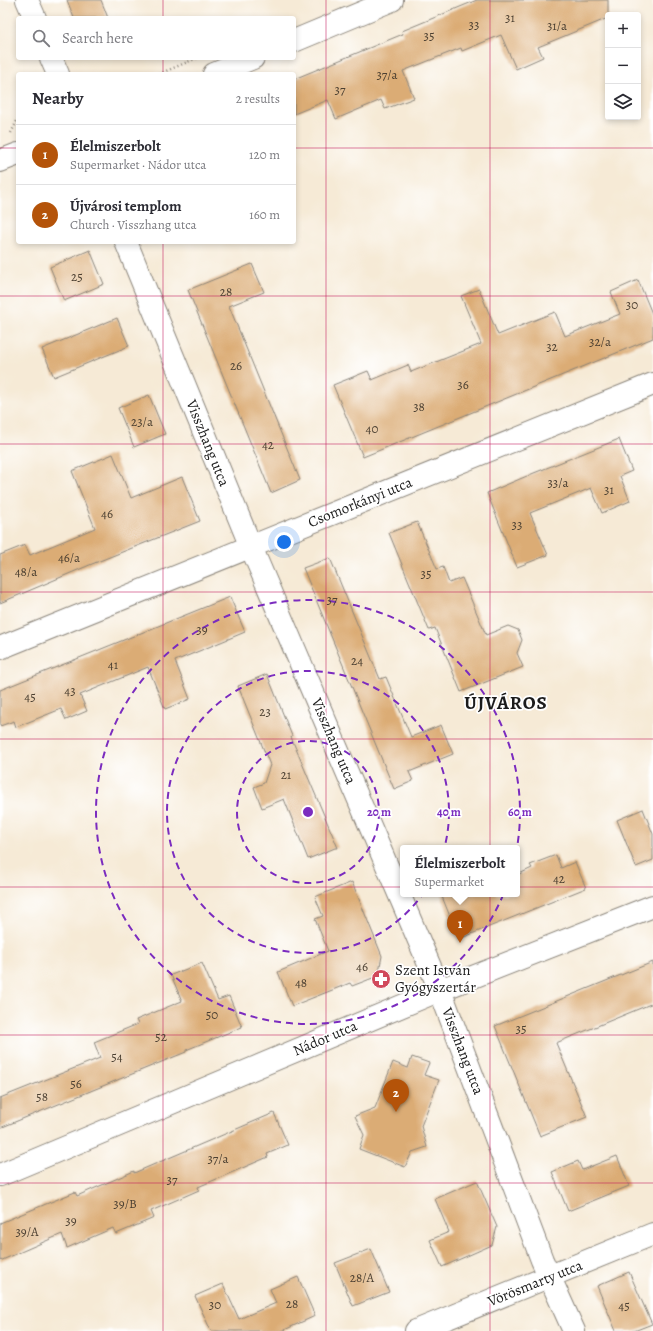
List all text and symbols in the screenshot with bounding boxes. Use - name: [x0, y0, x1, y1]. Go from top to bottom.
- house number: 31: [505, 9, 515, 26]
- map controls: [605, 12, 641, 120]
- button: +: [605, 12, 641, 48]
- search box: [16, 16, 296, 60]
- house number: 33: [469, 16, 479, 33]
- house number: 31/a: [547, 17, 567, 34]
- icon: search: [30, 27, 52, 49]
- house number: 35: [424, 27, 435, 44]
- text: Search here: [62, 28, 133, 48]
- button: −: [605, 48, 641, 84]
- house number: 37/a: [376, 66, 398, 83]
- house number: 37: [335, 81, 346, 98]
- button: layers: [605, 84, 641, 120]
- text: Nearby: [32, 87, 83, 110]
- text: 2 results: [236, 90, 280, 107]
- text: Élelmiszerbolt: [70, 136, 161, 156]
- text: 1: [43, 146, 47, 163]
- text: 120 m: [249, 146, 280, 163]
- text: Supermarket · Nádor utca: [70, 156, 206, 173]
- text: Újvárosi templom: [70, 196, 182, 216]
- text: 2: [42, 206, 48, 223]
- text: 160 m: [249, 206, 280, 223]
- text: Church · Visszhang utca: [70, 216, 197, 233]
- house number: 25: [71, 268, 83, 285]
- house number: 28: [220, 283, 232, 300]
- house number: 30: [626, 296, 638, 313]
- house number: 32/a: [589, 333, 611, 350]
- house number: 32: [546, 338, 558, 355]
- house number: 26: [230, 357, 242, 374]
- house number: 36: [457, 376, 469, 393]
- street label: Visszhang utca: [181, 396, 234, 489]
- house number: 38: [413, 398, 425, 415]
- house number: 23/a: [131, 413, 153, 430]
- house number: 40: [366, 420, 378, 437]
- house number: 42: [262, 436, 274, 453]
- street label: Csomorkányi utca: [305, 472, 415, 532]
- house number: 33/a: [547, 474, 569, 491]
- house number: 31: [604, 481, 614, 498]
- house number: 46: [101, 505, 113, 522]
- house number: 33: [512, 516, 522, 533]
- your location: [274, 532, 294, 552]
- house number: 46/a: [58, 549, 80, 566]
- house number: 48/a: [15, 563, 37, 580]
- house number: 35: [421, 565, 432, 582]
- house number: 37: [327, 591, 338, 608]
- house number: 39: [196, 621, 208, 638]
- house number: 24: [351, 652, 363, 669]
- house number: 41: [108, 656, 119, 673]
- house number: 43: [64, 682, 76, 699]
- house number: 45: [24, 688, 36, 705]
- district label: ÚJVÁROS: [464, 690, 548, 716]
- street label: Visszhang utca: [306, 694, 361, 787]
- house number: 23: [259, 703, 271, 720]
- house number: 21: [281, 766, 292, 783]
- text: 20 m: [367, 804, 391, 820]
- text: 40 m: [437, 804, 461, 820]
- text: 60 m: [508, 804, 532, 820]
- centre of rings: [301, 805, 315, 819]
- popup: [400, 845, 520, 897]
- text: Élelmiszerbolt: [414, 853, 506, 873]
- house number: 42: [553, 870, 565, 887]
- text: Supermarket: [414, 873, 484, 890]
- pin: 1: [447, 910, 473, 943]
- house number: 46: [356, 958, 368, 975]
- place label: Szent István Gyógyszertár: [395, 960, 476, 997]
- pharmacy icon: Szent István Gyógyszertár: [370, 968, 392, 990]
- house number: 48: [295, 974, 307, 991]
- street label: Visszhang utca: [437, 1004, 489, 1097]
- house number: 50: [206, 1006, 218, 1023]
- street label: Nádor utca: [290, 1016, 360, 1060]
- house number: 35: [516, 1020, 527, 1037]
- house number: 52: [155, 1028, 167, 1045]
- house number: 54: [111, 1048, 123, 1065]
- house number: 56: [70, 1075, 82, 1092]
- pin: 2: [383, 1079, 409, 1112]
- house number: 58: [36, 1088, 48, 1105]
- house number: 37/a: [207, 1150, 229, 1167]
- house number: 37: [167, 1171, 178, 1188]
- house number: 39/B: [113, 1195, 137, 1212]
- house number: 39: [65, 1212, 77, 1229]
- house number: 39/A: [15, 1223, 39, 1240]
- street label: Vörösmarty utca: [484, 1255, 585, 1312]
- house number: 28/A: [350, 1269, 375, 1286]
- house number: 28: [286, 1295, 298, 1312]
- house number: 30: [209, 1296, 221, 1313]
- house number: 45: [618, 1297, 630, 1314]

